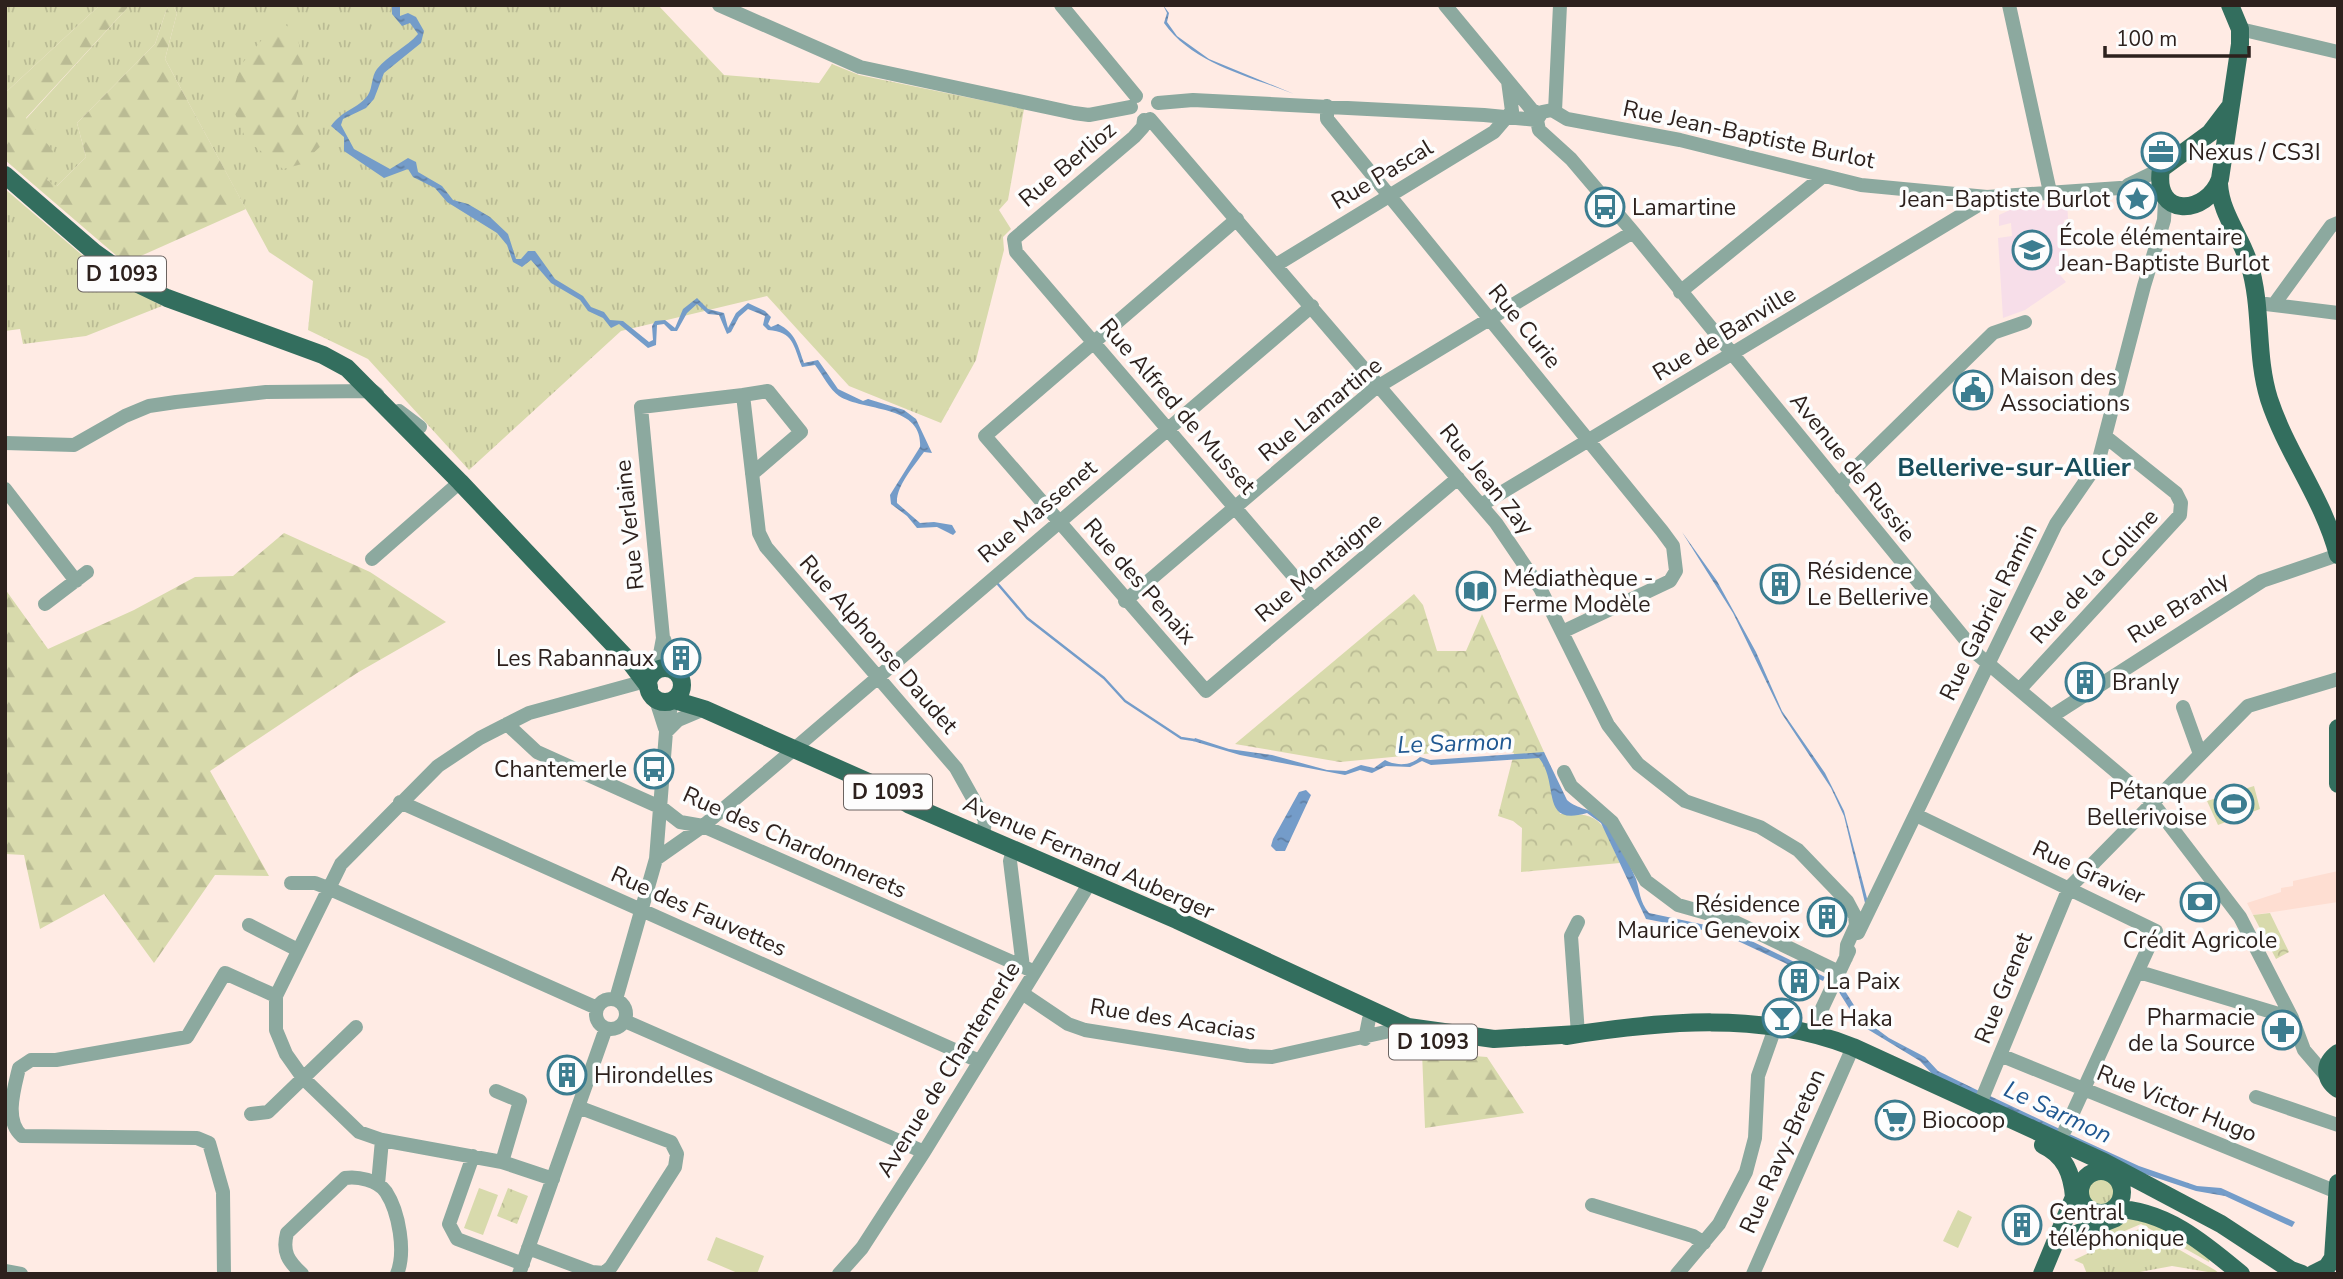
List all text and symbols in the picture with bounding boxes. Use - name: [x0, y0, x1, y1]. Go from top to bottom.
- scale bar: [2105, 14, 2248, 58]
- text: 100 m: [2116, 25, 2177, 53]
- street label: Rue Jean-Baptiste Burlot: [1620, 93, 1879, 177]
- street label: Rue Berlioz: [1012, 115, 1122, 214]
- office icon: Nexus / CS3I: [2140, 131, 2182, 173]
- street label: Rue Pascal: [1326, 132, 1439, 217]
- place label: Nexus / CS3I: [2188, 137, 2321, 168]
- place icon: Jean-Baptiste Burlot: [2116, 178, 2158, 220]
- place label: Jean-Baptiste Burlot: [1899, 184, 2111, 215]
- bus stop icon: Lamartine: [1584, 186, 1626, 228]
- place label: Lamartine: [1632, 192, 1736, 223]
- place label: École élémentaire Jean-Baptiste Burlot: [2058, 222, 2270, 279]
- school or university icon: École élémentaire Jean-Baptiste Burlot: [2011, 229, 2053, 271]
- road number: D 1093: [78, 256, 166, 292]
- street label: Rue Curie: [1481, 278, 1568, 375]
- street label: Rue de Banville: [1647, 279, 1802, 388]
- street label: Rue Alfred de Musset: [1093, 312, 1263, 502]
- street label: Rue Lamartine: [1252, 350, 1389, 469]
- place label: Maison des Associations: [2000, 362, 2130, 419]
- public building icon: Maison des Associations: [1952, 369, 1994, 411]
- street label: Avenue de Russie: [1783, 386, 1922, 548]
- street label: Rue Jean Zay: [1432, 417, 1541, 541]
- district label: Bellerive-sur-Allier: [1897, 450, 2132, 485]
- street label: Rue Massenet: [971, 452, 1104, 570]
- street label: Rue Verlaine: [607, 458, 652, 592]
- street label: Rue de la Colline: [2023, 502, 2165, 651]
- street label: Rue Montaigne: [1248, 505, 1388, 629]
- street label: Rue des Penaix: [1076, 512, 1203, 651]
- street label: Rue Gabriel Ramin: [1932, 519, 2045, 706]
- street label: Rue Alphonse Daudet: [792, 548, 966, 741]
- place label: Résidence Le Bellerive: [1807, 556, 1929, 613]
- place label: Médiathèque - Ferme Modèle: [1503, 563, 1653, 620]
- building icon: Résidence Le Bellerive: [1759, 563, 1801, 605]
- street label: Rue Branly: [2122, 564, 2235, 651]
- library icon: Médiathèque - Ferme Modèle: [1455, 570, 1497, 612]
- building icon: Les Rabannaux: [660, 637, 702, 679]
- place label: Les Rabannaux: [496, 643, 654, 674]
- building icon: Branly: [2064, 661, 2106, 703]
- place label: Branly: [2112, 667, 2179, 698]
- water label: Le Sarmon: [1397, 725, 1513, 761]
- bus stop icon: Chantemerle: [633, 748, 675, 790]
- place label: Chantemerle: [494, 754, 627, 785]
- road number: D 1093: [844, 774, 932, 810]
- place label: Pétanque Bellerivoise: [2087, 776, 2207, 833]
- street label: Rue des Chardonnerets: [678, 779, 912, 906]
- sports icon: Pétanque Bellerivoise: [2213, 783, 2255, 825]
- street label: Avenue Fernand Auberger: [958, 788, 1220, 927]
- street label: Rue Gravier: [2027, 833, 2151, 912]
- street label: Rue des Fauvettes: [606, 859, 792, 964]
- bank icon: Crédit Agricole: [2179, 881, 2221, 923]
- place label: Résidence Maurice Genevoix: [1617, 889, 1800, 946]
- building icon: Résidence Maurice Genevoix: [1806, 896, 1848, 938]
- place label: Crédit Agricole: [2123, 925, 2277, 956]
- street label: Rue Grenet: [1967, 927, 2040, 1048]
- street label: Avenue de Chantemerle: [869, 956, 1027, 1183]
- building icon: La Paix: [1778, 960, 1820, 1002]
- place label: La Paix: [1826, 966, 1900, 997]
- street label: Rue des Acacias: [1088, 991, 1258, 1048]
- bar icon: Le Haka: [1761, 997, 1803, 1039]
- place label: Pharmacie de la Source: [2128, 1002, 2255, 1059]
- place label: Le Haka: [1809, 1003, 1893, 1034]
- pharmacy icon: Pharmacie de la Source: [2261, 1009, 2303, 1051]
- road number: D 1093: [1389, 1024, 1477, 1060]
- building icon: Hirondelles: [546, 1054, 588, 1096]
- street label: Rue Victor Hugo: [2092, 1057, 2261, 1150]
- place label: Hirondelles: [594, 1060, 713, 1091]
- street label: Rue Ravy-Breton: [1732, 1064, 1833, 1238]
- water label: Le Sarmon: [1999, 1073, 2117, 1151]
- supermarket icon: Biocoop: [1874, 1099, 1916, 1141]
- place label: Biocoop: [1922, 1105, 2005, 1136]
- place label: Central téléphonique: [2049, 1197, 2184, 1254]
- building icon: Central téléphonique: [2001, 1204, 2043, 1246]

